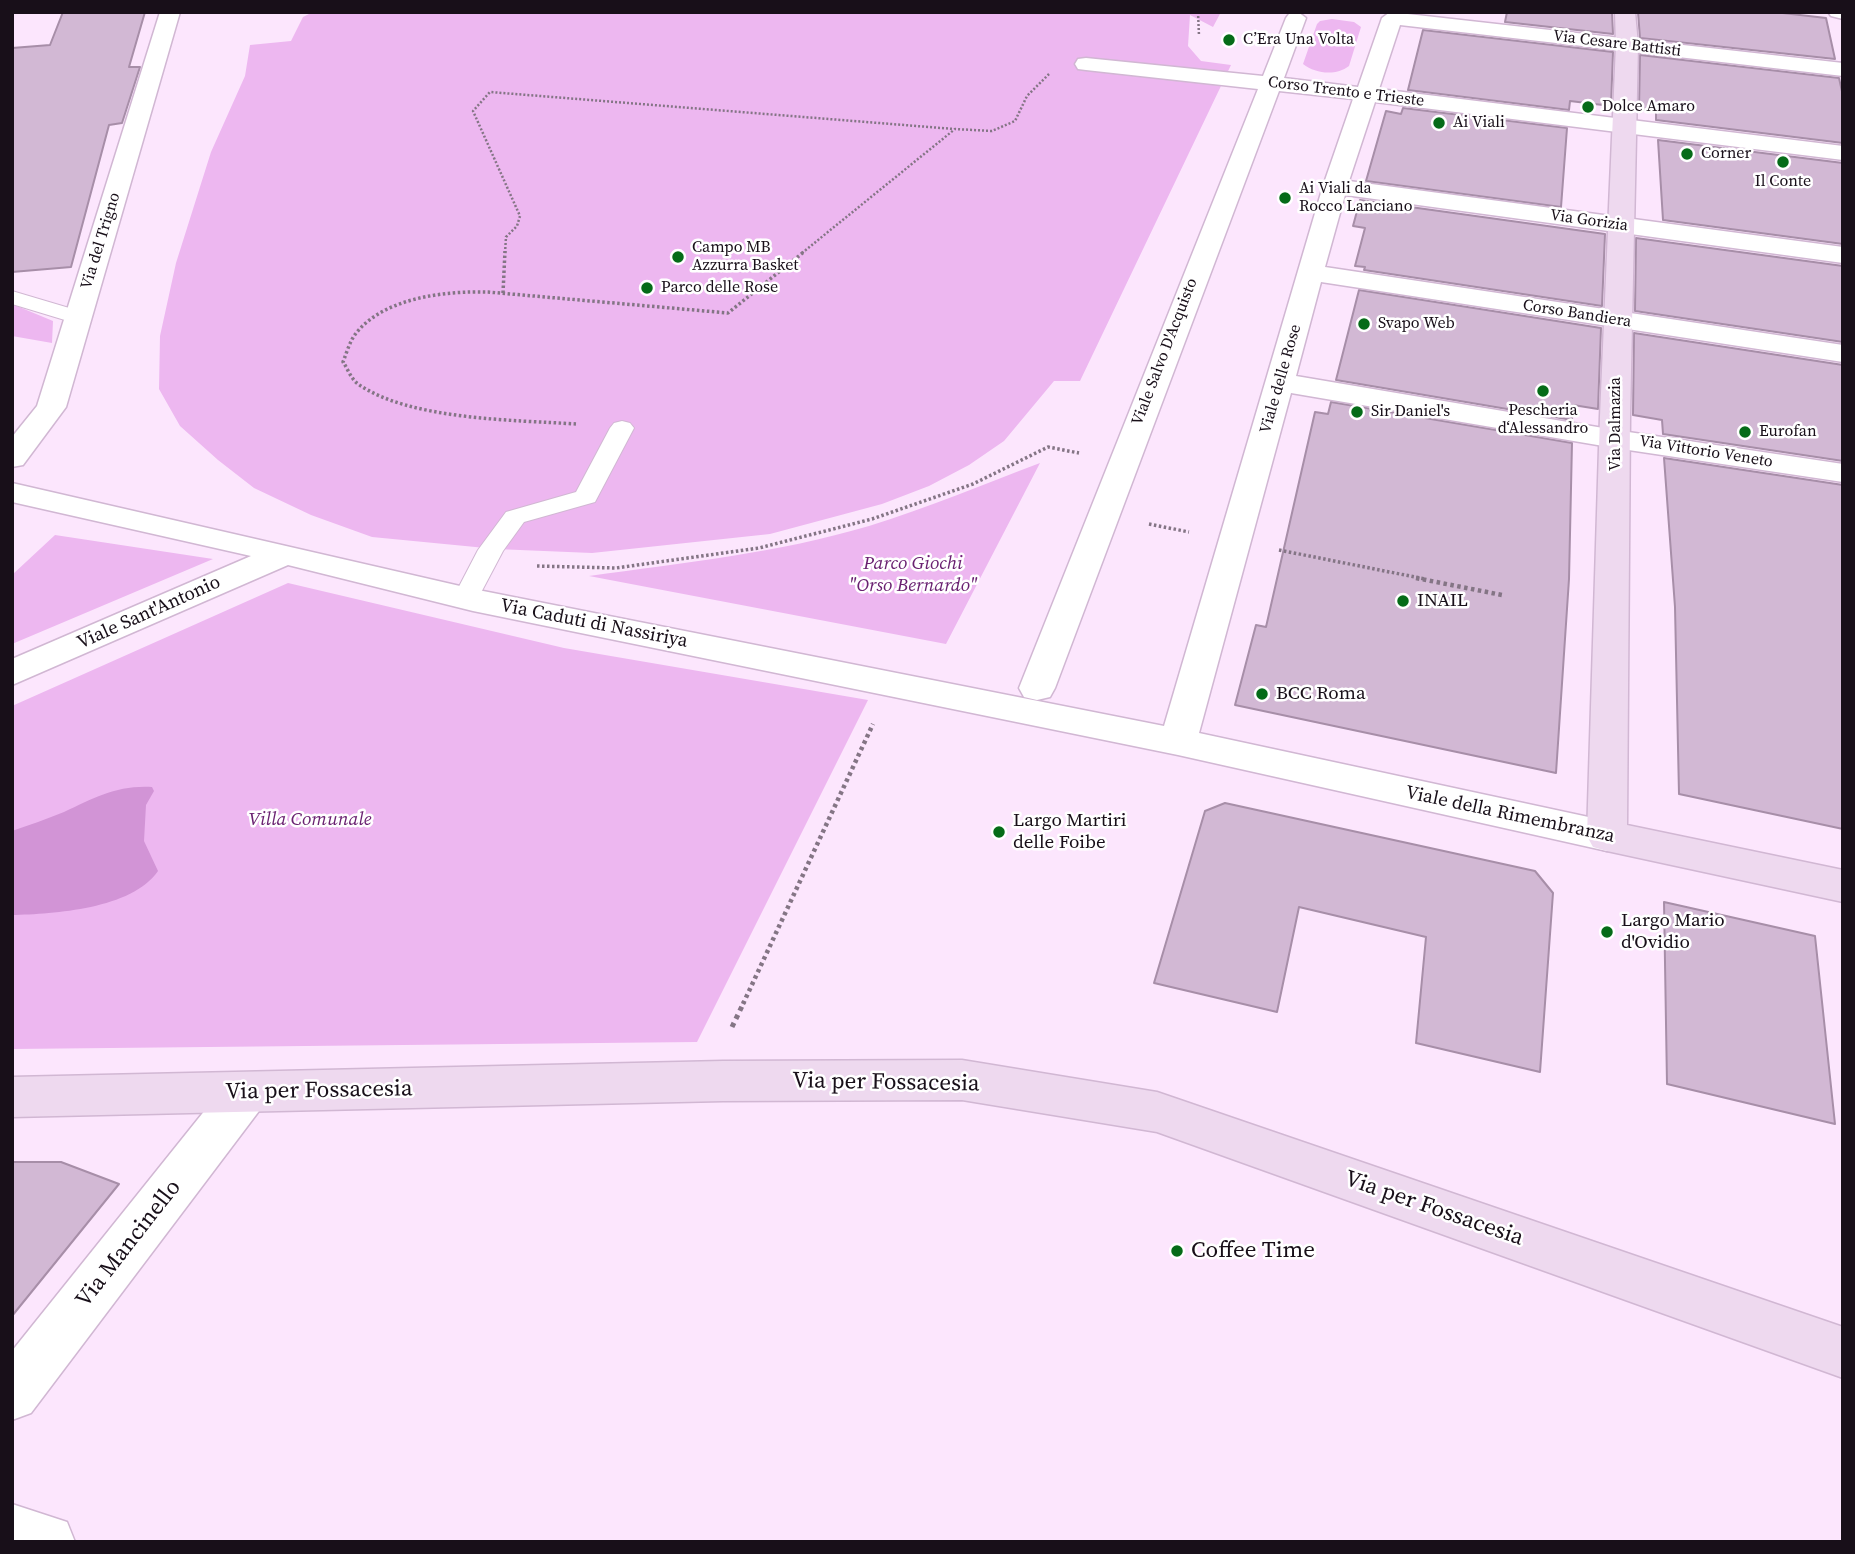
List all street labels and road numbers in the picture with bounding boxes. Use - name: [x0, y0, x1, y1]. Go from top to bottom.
- street label: Via Cesare Battisti: [1552, 27, 1682, 61]
- street label: Corso Trento e Trieste: [1267, 73, 1425, 111]
- street label: Via del Trigno: [77, 190, 125, 292]
- street label: Via Gorizia: [1549, 206, 1629, 236]
- street label: Viale Salvo D'Acquisto: [1128, 276, 1202, 428]
- street label: Corso Bandiera: [1521, 296, 1633, 332]
- street label: Viale delle Rose: [1256, 322, 1306, 436]
- street label: Via Dalmazia: [1606, 377, 1626, 471]
- street label: Via Vittorio Veneto: [1638, 432, 1774, 472]
- street label: Viale Sant'Antonio: [74, 571, 224, 655]
- street label: Via Caduti di Nassiriya: [498, 595, 690, 653]
- street label: Viale della Rimembranza: [1403, 782, 1617, 848]
- street label: Via per Fossacesia: [792, 1068, 980, 1098]
- street label: Via per Fossacesia: [225, 1076, 413, 1106]
- street label: Via per Fossacesia: [1341, 1165, 1527, 1253]
- street label: Via Mancinello: [71, 1175, 187, 1313]

